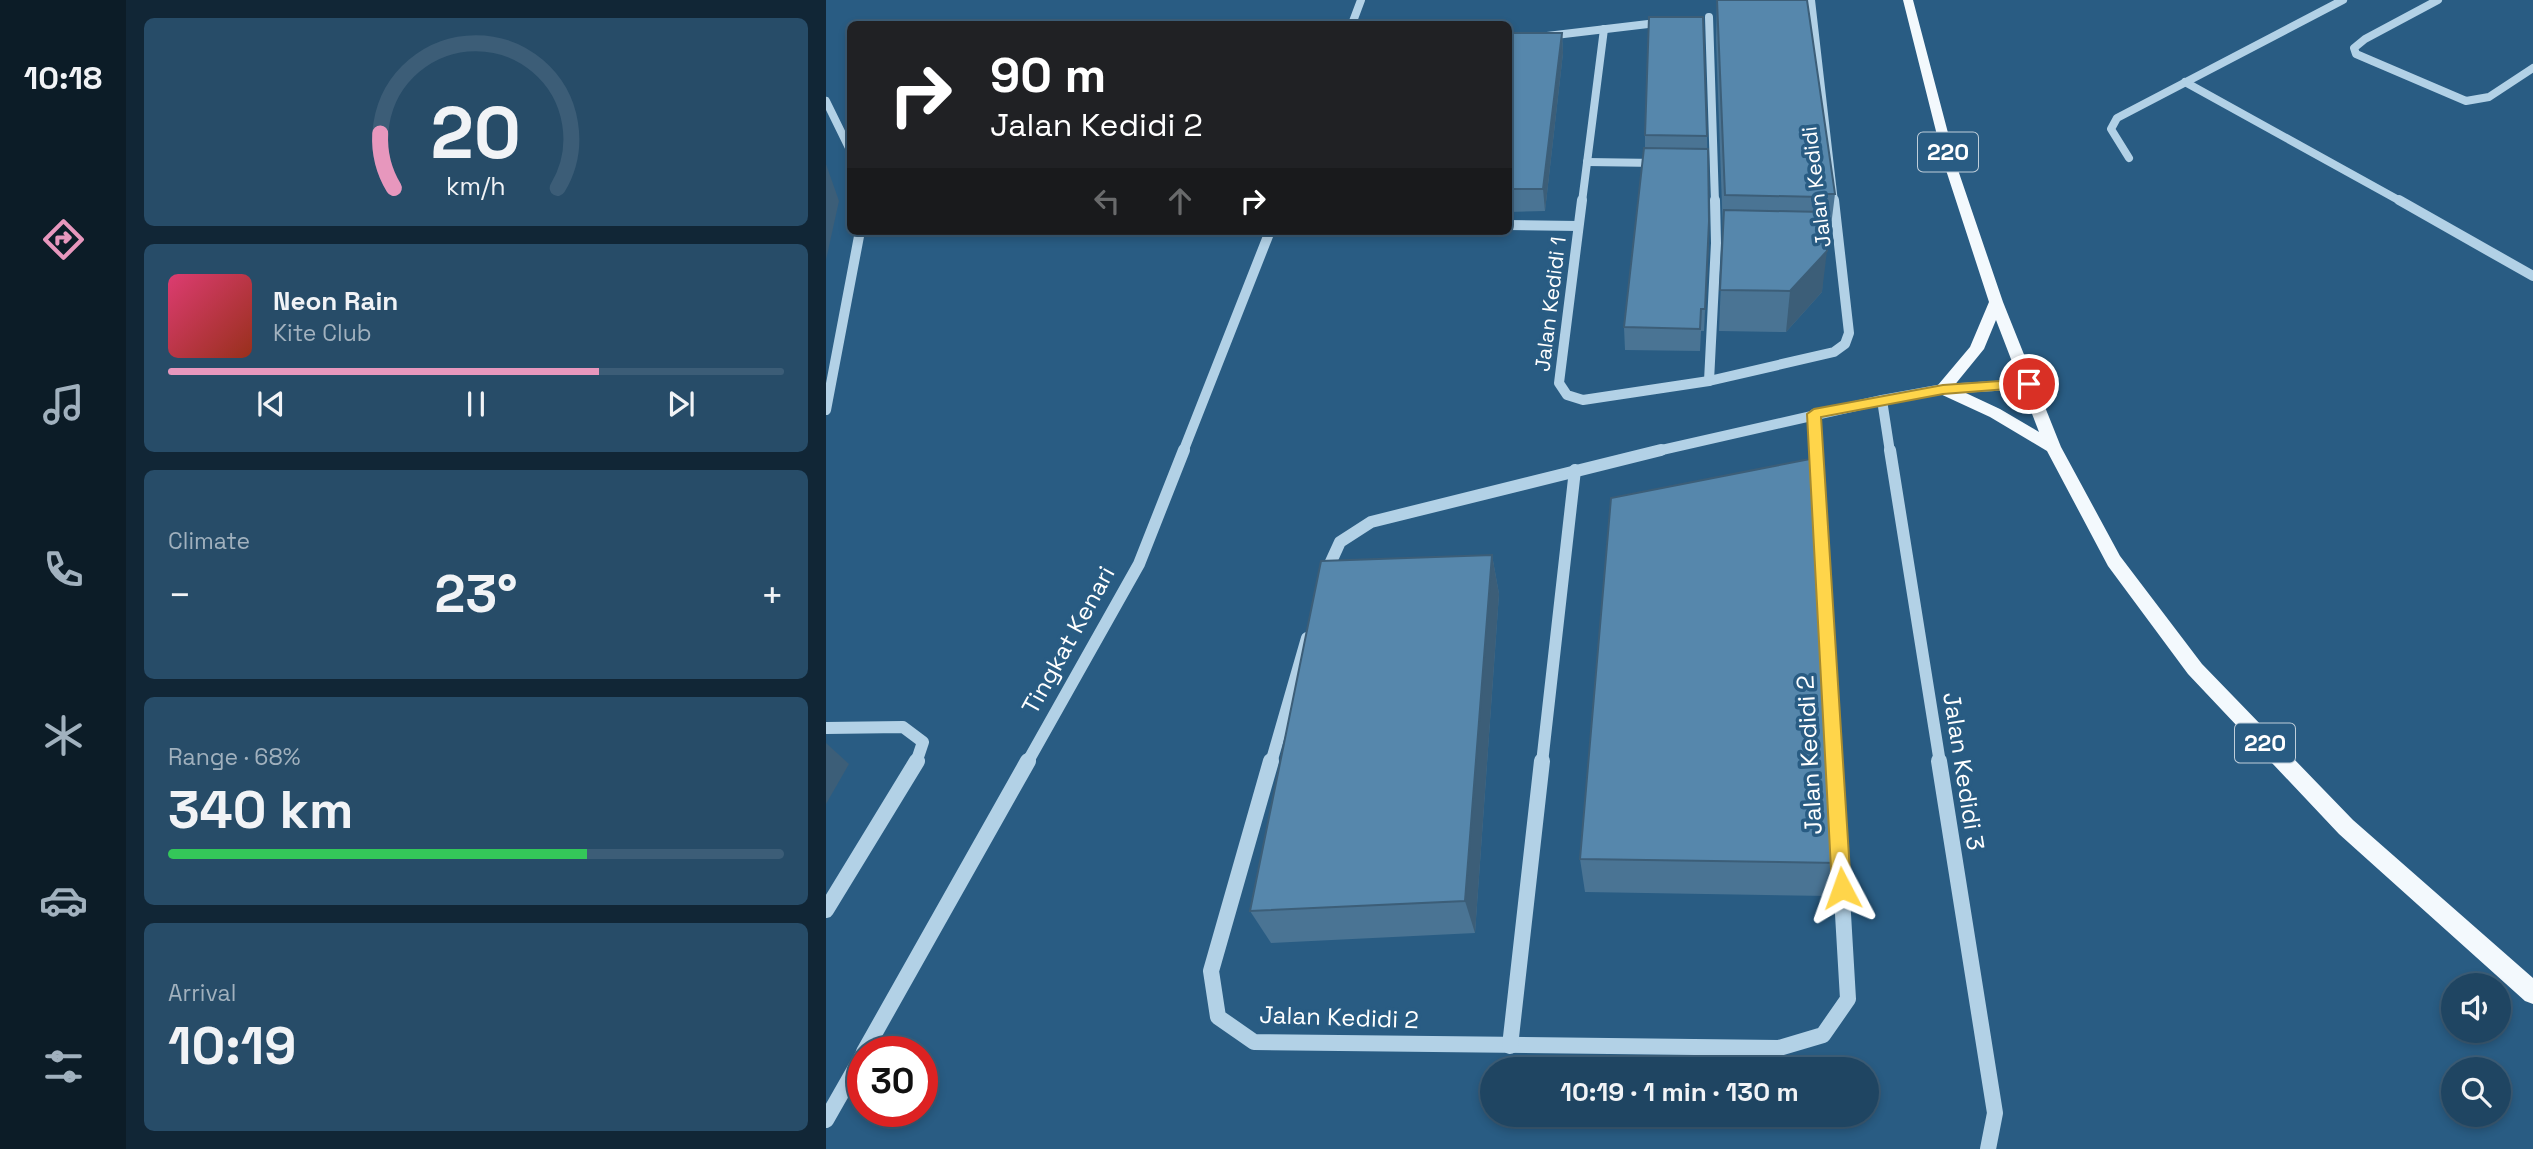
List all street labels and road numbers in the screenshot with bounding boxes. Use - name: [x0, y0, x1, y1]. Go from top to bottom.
- street label: Jalan Kedidi: [1795, 125, 1837, 249]
- road number: 220: [1918, 132, 1978, 172]
- street label: Jalan Kedidi 1: [1528, 235, 1572, 373]
- street label: Tingkat Kenari: [1015, 561, 1121, 719]
- street label: Jalan Kedidi 2: [1789, 674, 1829, 836]
- street label: Jalan Kedidi 3: [1936, 690, 1992, 852]
- road number: 220: [2235, 723, 2295, 762]
- street label: Jalan Kedidi 2: [1259, 999, 1419, 1035]

